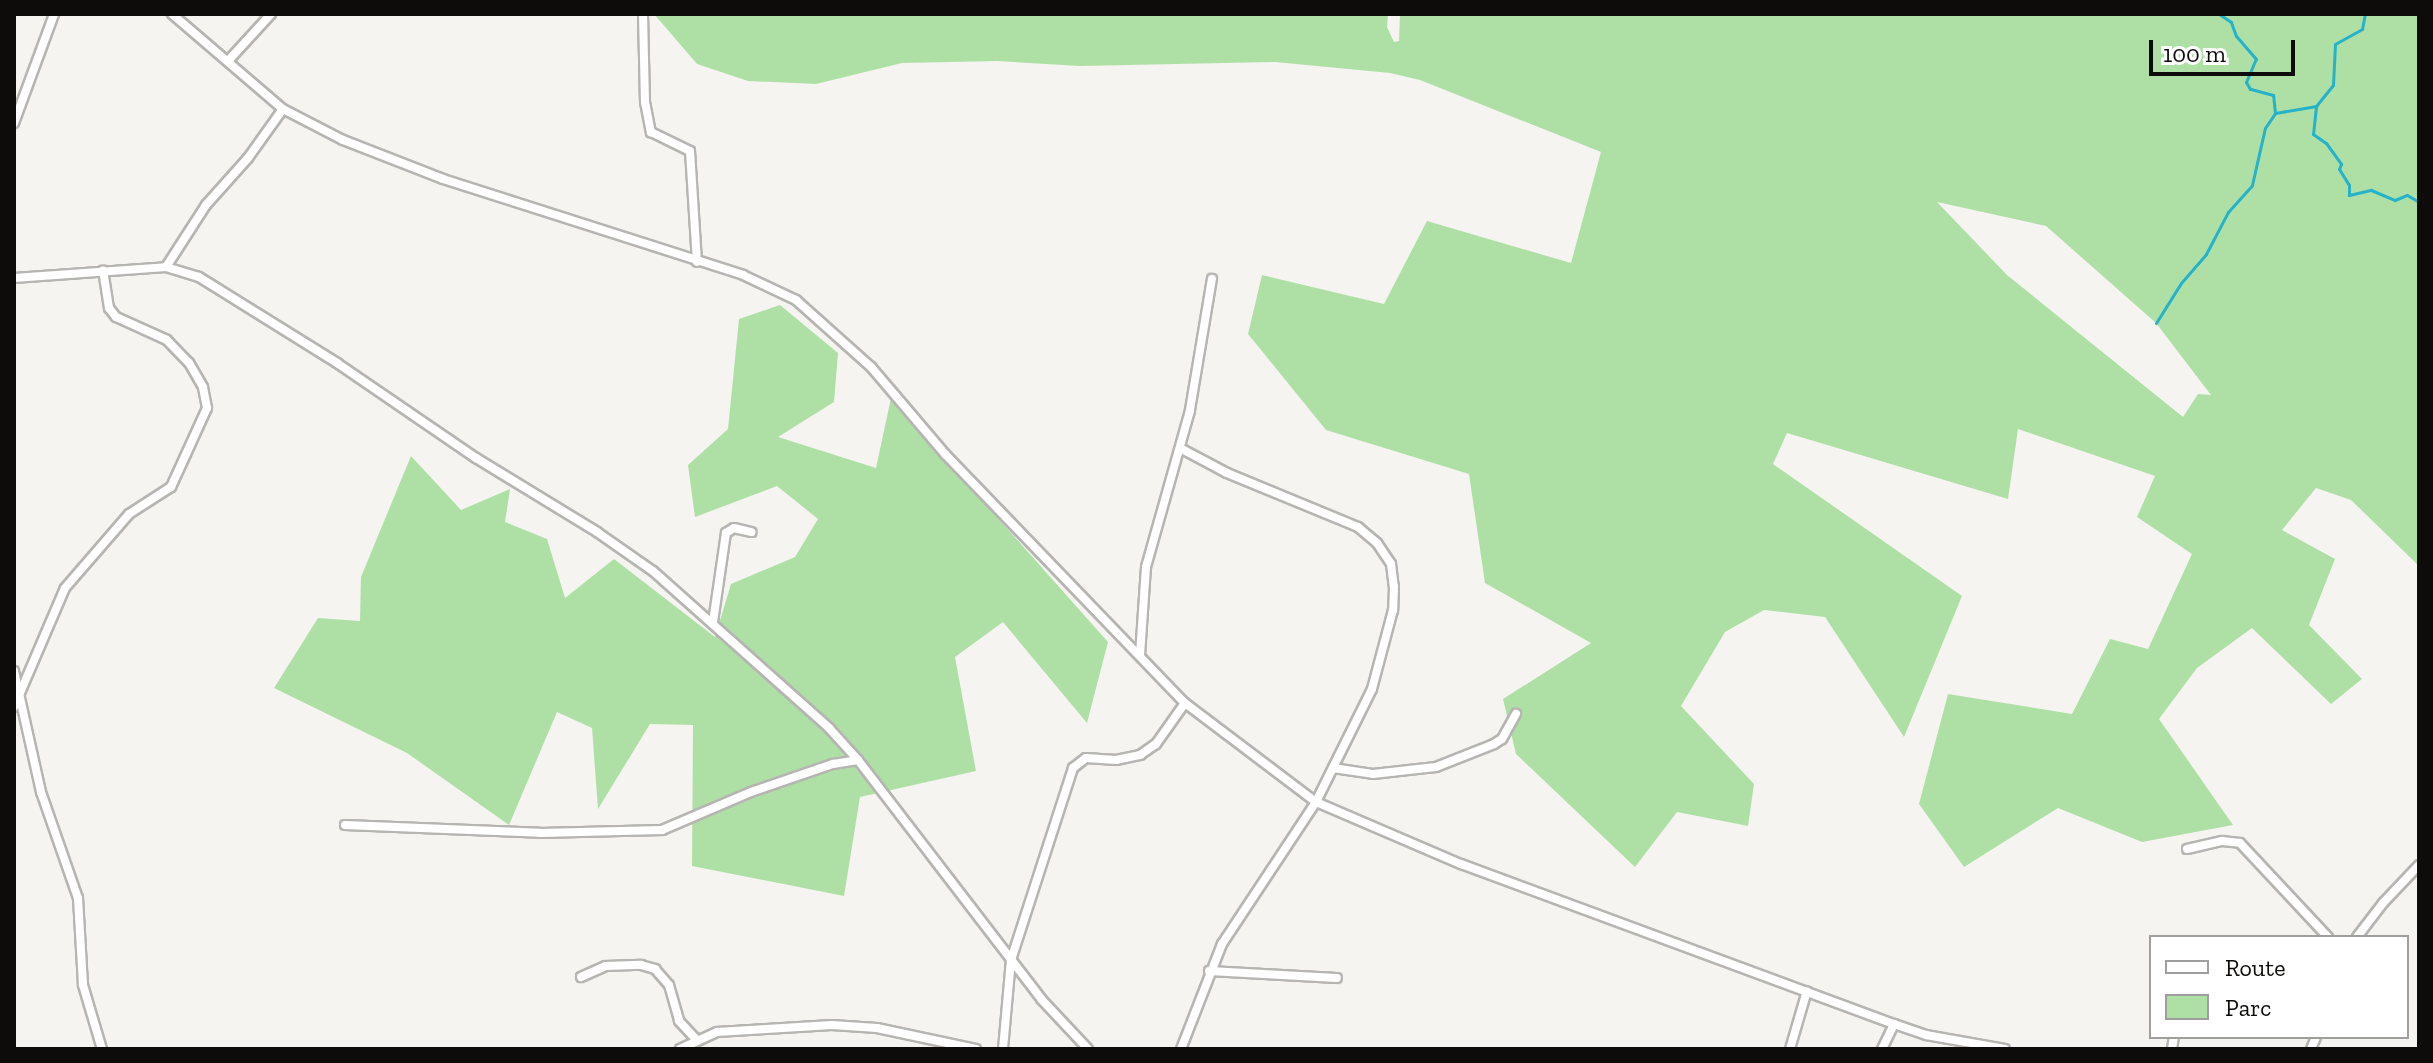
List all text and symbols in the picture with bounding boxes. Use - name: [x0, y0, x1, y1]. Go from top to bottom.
- scale bar: [2153, 24, 2299, 74]
- text: 100 m: [2163, 39, 2226, 68]
- legend: [2149, 935, 2409, 1039]
- text: Route: [2225, 953, 2285, 982]
- text: Parc: [2225, 993, 2271, 1022]

